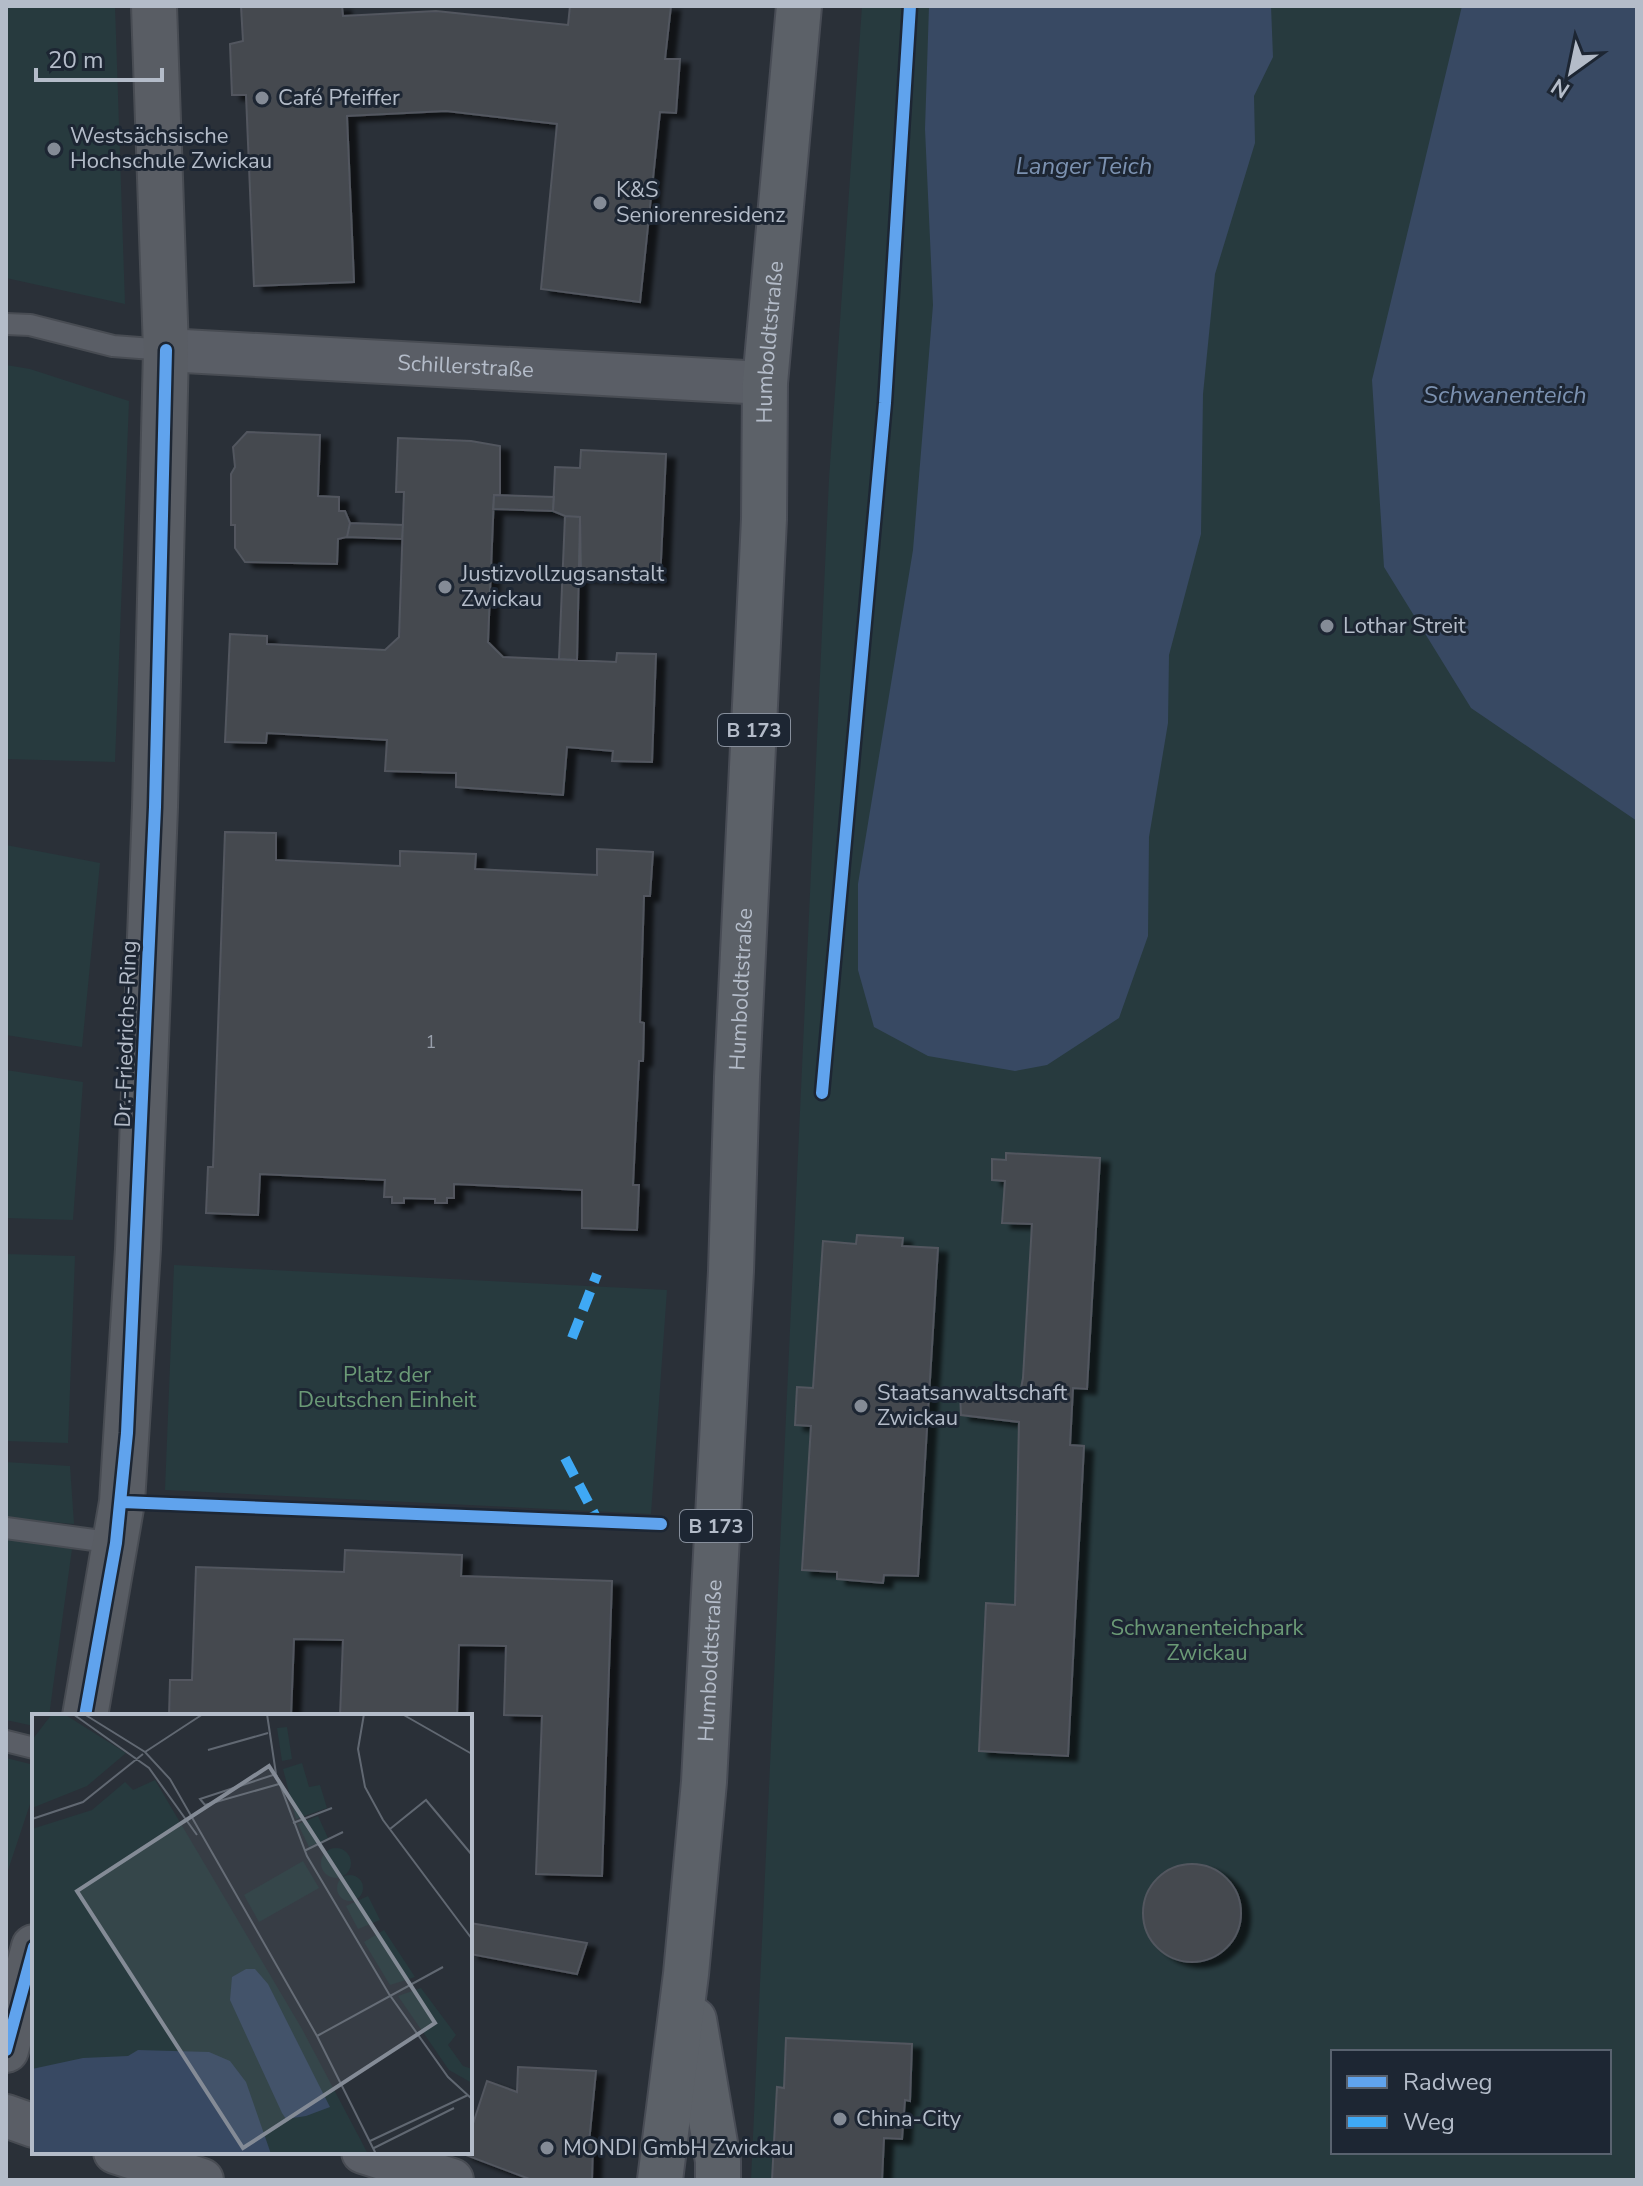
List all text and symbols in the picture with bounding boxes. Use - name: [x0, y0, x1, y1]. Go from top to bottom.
- scale bar: [36, 32, 162, 82]
- north arrow: [1531, 32, 1611, 112]
- text: 20 m: [48, 44, 104, 76]
- text: N: [1546, 71, 1576, 105]
- place label: Café Pfeiffer: [278, 83, 400, 113]
- marker: Café Pfeiffer: [253, 89, 271, 107]
- place label: Westsächsische Hochschule Zwickau: [70, 121, 272, 176]
- marker: Westsächsische Hochschule Zwickau: [45, 140, 63, 158]
- water label: Langer Teich: [1016, 150, 1152, 182]
- place label: K&S Seniorenresidenz: [616, 175, 785, 230]
- marker: K&S Seniorenresidenz: [591, 194, 609, 212]
- street label: Humboldtstraße: [750, 260, 791, 423]
- street label: Schillerstraße: [397, 348, 535, 385]
- water label: Schwanenteich: [1423, 379, 1587, 411]
- place label: Justizvollzugsanstalt Zwickau: [460, 559, 665, 614]
- marker: Justizvollzugsanstalt Zwickau: [436, 578, 454, 596]
- place label: Lothar Streit: [1343, 611, 1466, 641]
- marker: Lothar Streit: [1318, 617, 1336, 635]
- road number: B 173: [718, 714, 790, 746]
- street label: Humboldtstraße: [722, 907, 760, 1071]
- street label: Dr.-Friedrichs-Ring: [108, 940, 144, 1128]
- house number: 1: [426, 1030, 436, 1054]
- park label: Platz der Deutschen Einheit: [298, 1360, 477, 1415]
- place label: Staatsanwaltschaft Zwickau: [877, 1378, 1068, 1433]
- marker: Staatsanwaltschaft Zwickau: [852, 1397, 870, 1415]
- road number: B 173: [680, 1510, 752, 1542]
- street label: Humboldtstraße: [691, 1579, 730, 1743]
- park label: Schwanenteichpark Zwickau: [1110, 1613, 1305, 1668]
- inset map: [32, 1714, 472, 2154]
- legend: [1331, 2050, 1611, 2154]
- text: Radweg: [1403, 2066, 1493, 2098]
- place label: China-City: [856, 2104, 962, 2134]
- text: Weg: [1403, 2106, 1455, 2138]
- marker: China-City: [831, 2110, 849, 2128]
- place label: MONDI GmbH Zwickau: [563, 2133, 794, 2163]
- marker: MONDI GmbH Zwickau: [538, 2139, 556, 2157]

